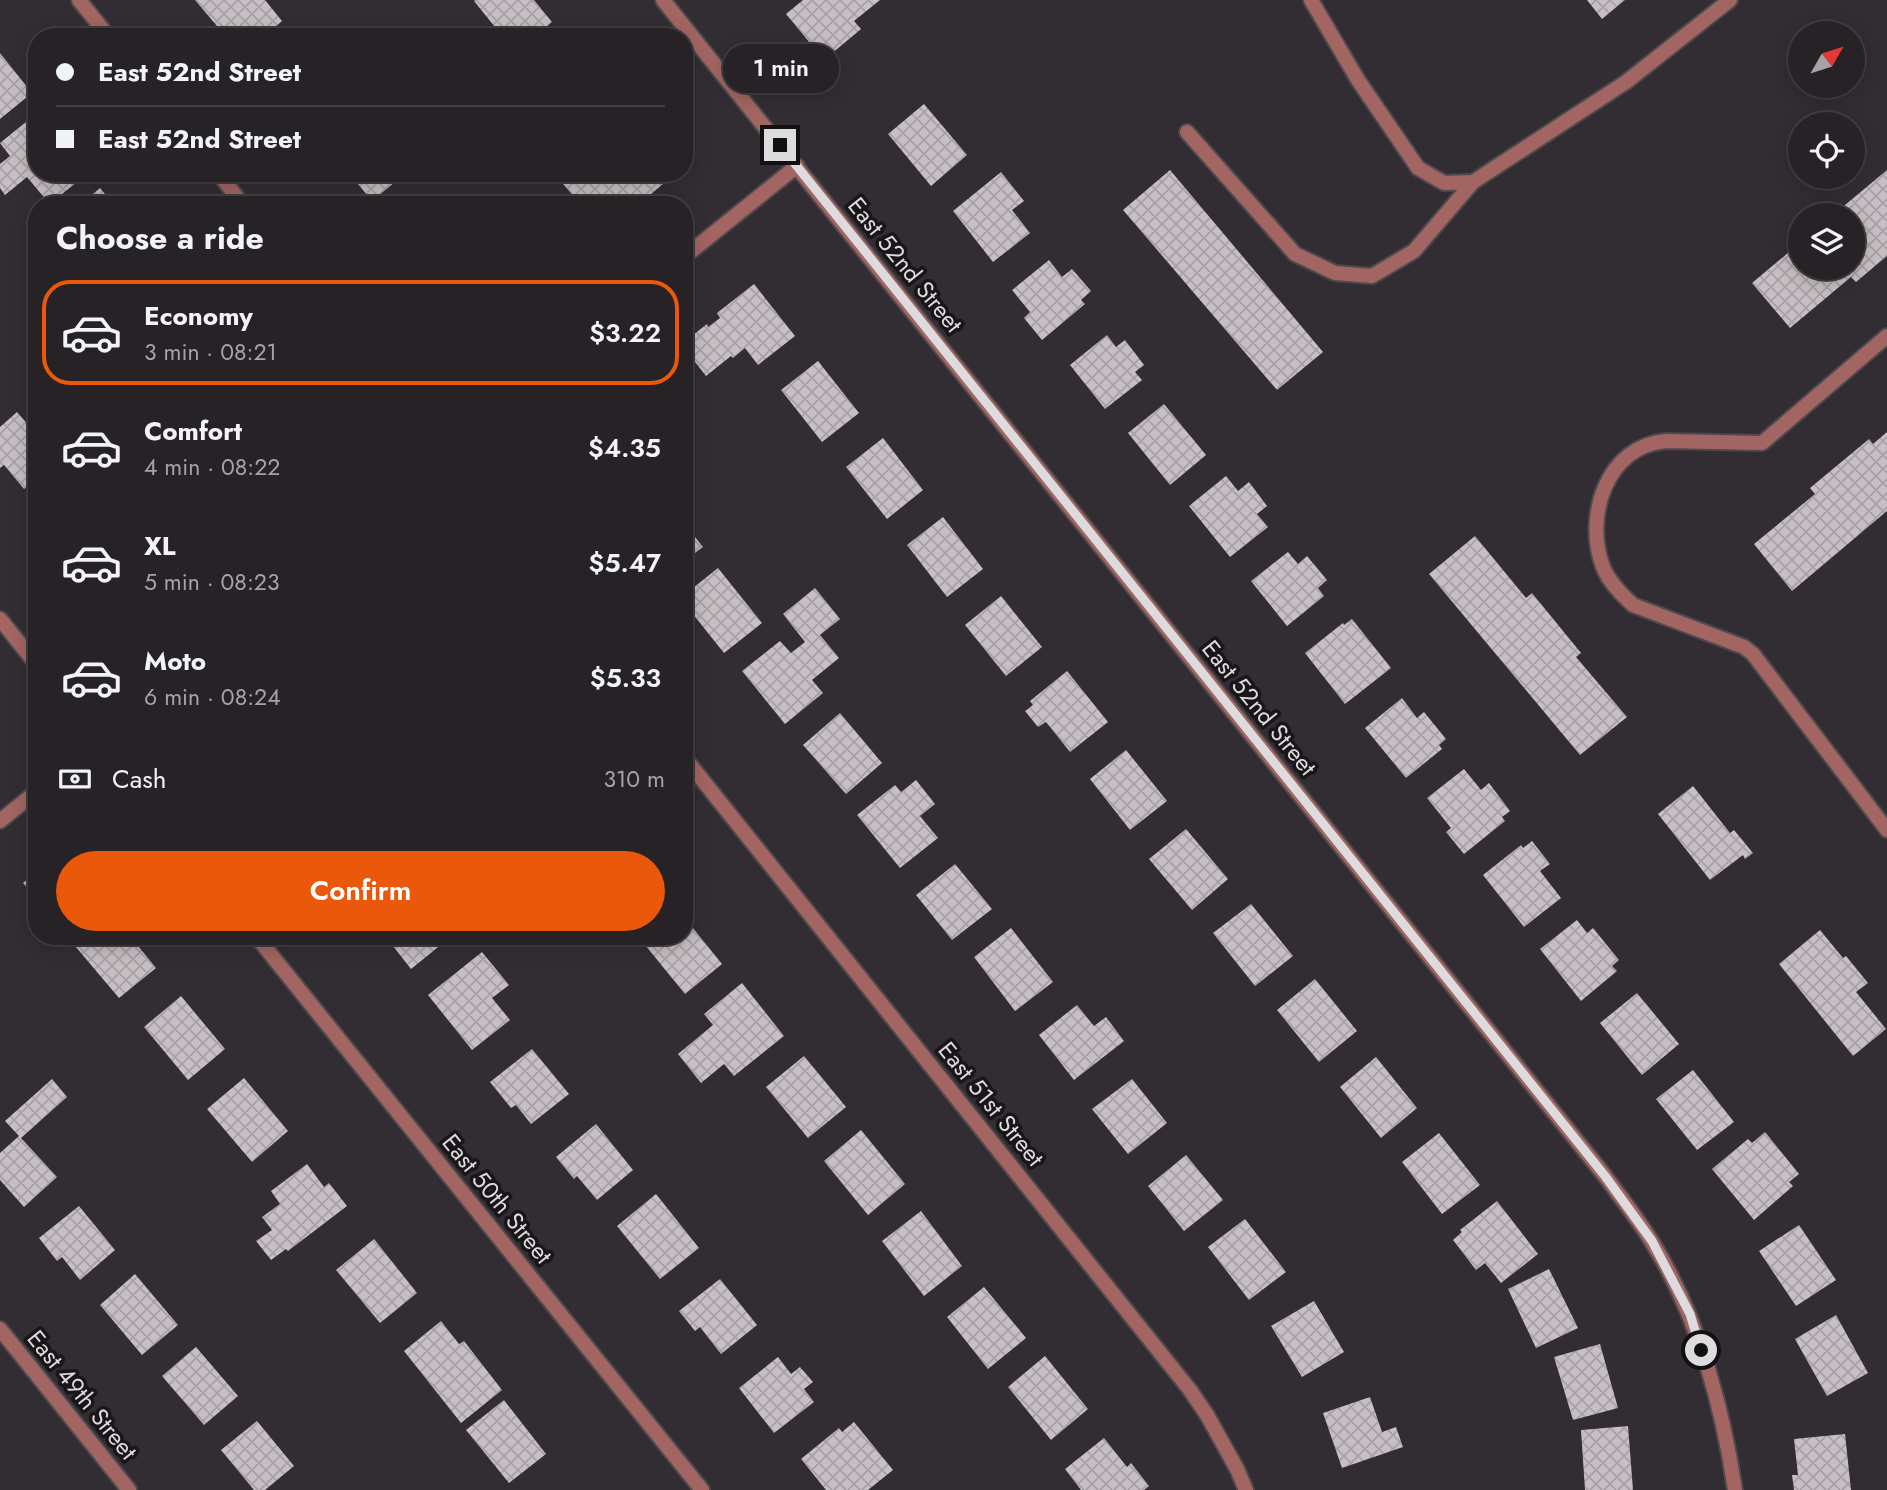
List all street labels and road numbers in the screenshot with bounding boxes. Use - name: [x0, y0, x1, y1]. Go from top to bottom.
- street label: East 52nd Street: [840, 189, 971, 340]
- street label: East 52nd Street: [1194, 632, 1325, 783]
- street label: East 51st Street: [930, 1034, 1053, 1174]
- street label: East 50th Street: [434, 1126, 561, 1271]
- street label: East 49th Street: [19, 1322, 146, 1467]

